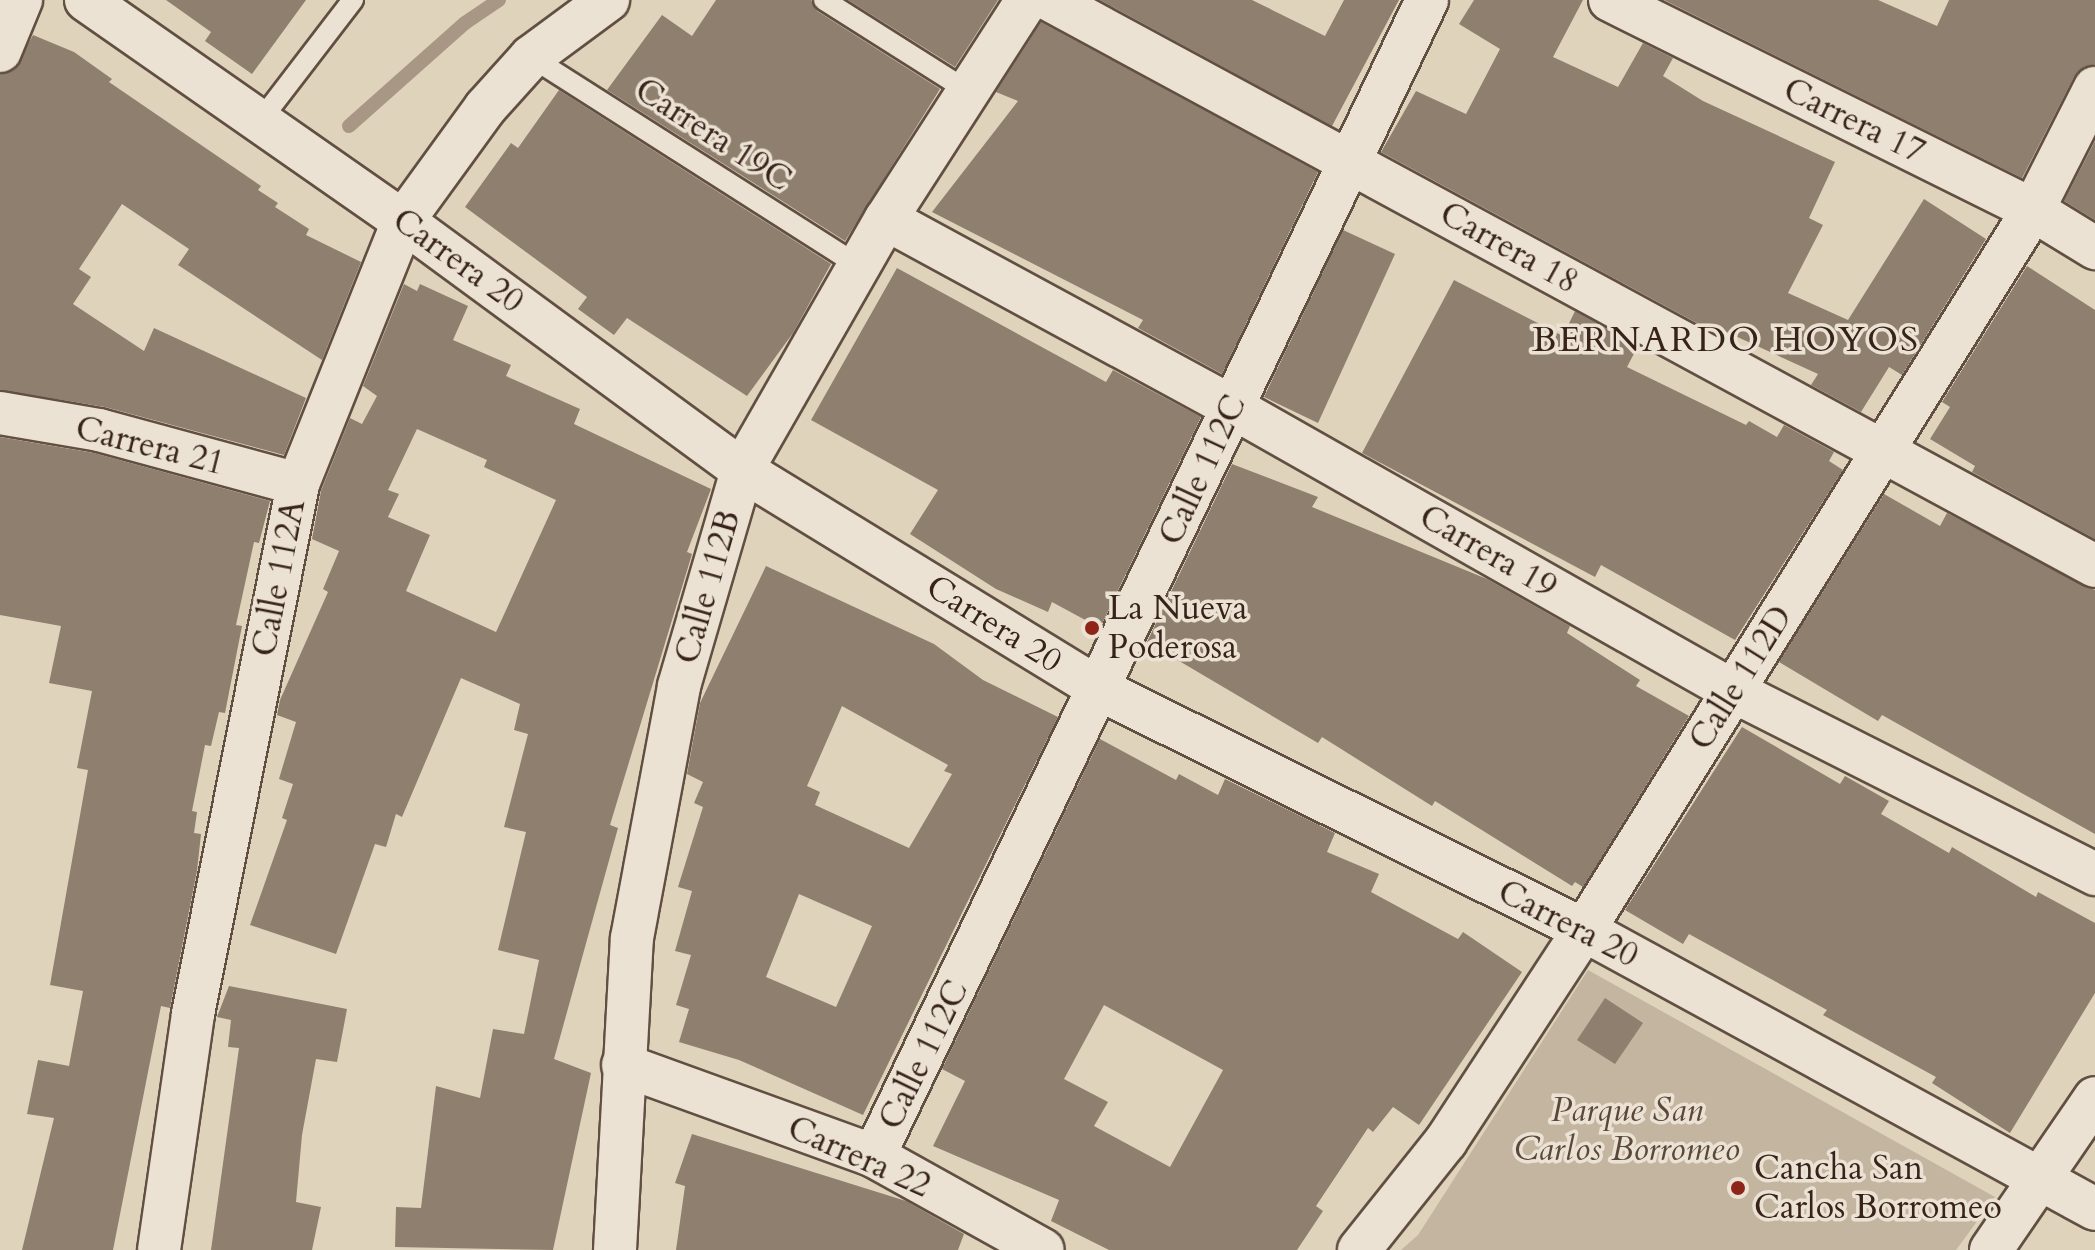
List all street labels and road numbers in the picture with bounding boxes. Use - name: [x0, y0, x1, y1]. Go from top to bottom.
- street label: Carrera 19C: [627, 69, 799, 201]
- street label: Carrera 17: [1777, 69, 1931, 173]
- street label: Carrera 18: [1433, 193, 1585, 303]
- street label: Carrera 20: [385, 200, 531, 322]
- street label: Calle 112C: [1151, 389, 1255, 551]
- street label: Carrera 21: [71, 408, 229, 484]
- street label: Calle 112A: [244, 496, 314, 660]
- street label: Carrera 19: [1412, 496, 1564, 608]
- street label: Calle 112B: [667, 505, 749, 669]
- street label: Carrera 20: [919, 566, 1069, 682]
- street label: Calle 112D: [1681, 598, 1801, 758]
- street label: Carrera 20: [1491, 871, 1645, 977]
- street label: Calle 112C: [870, 974, 978, 1136]
- street label: Carrera 22: [781, 1107, 937, 1207]

